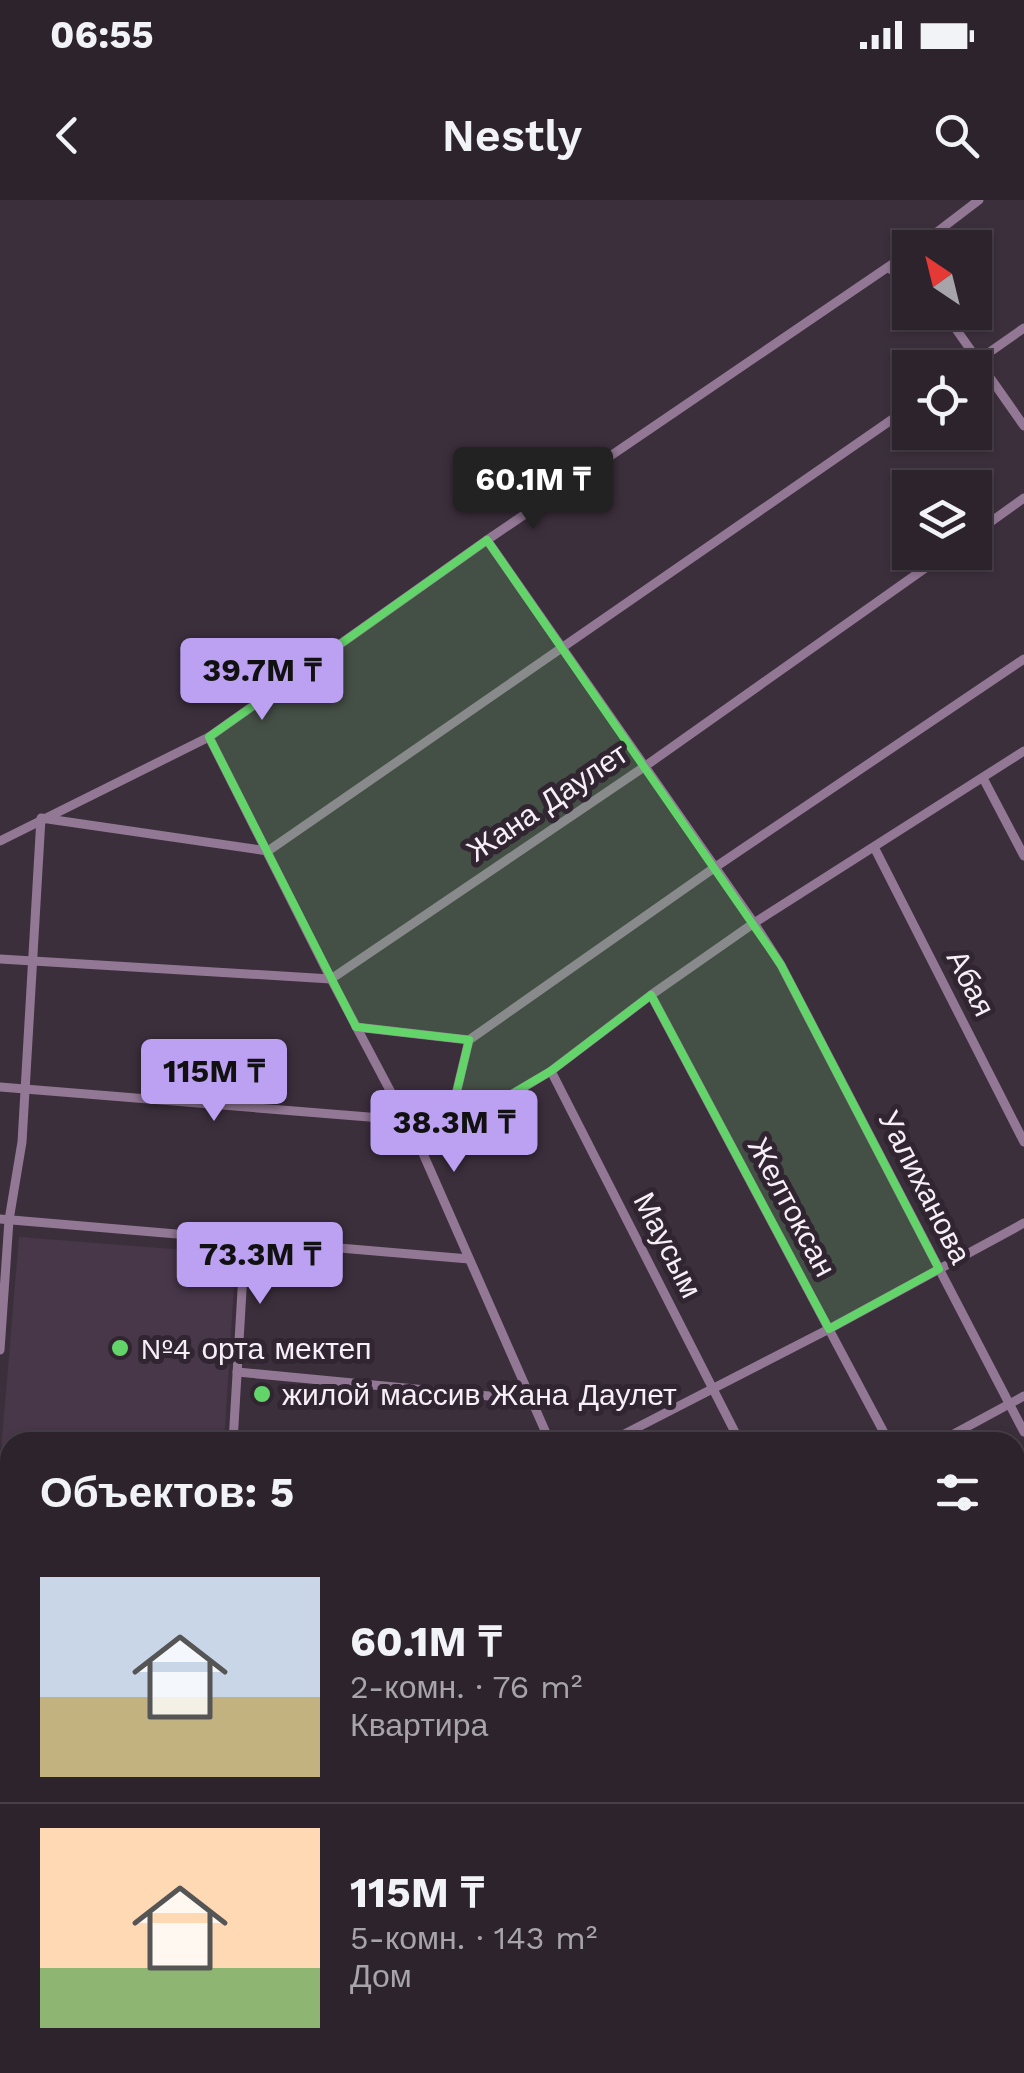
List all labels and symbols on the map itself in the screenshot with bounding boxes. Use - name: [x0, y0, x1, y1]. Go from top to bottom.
- north arrow: [892, 230, 992, 330]
- pin: 60.1M ₸: [441, 447, 625, 532]
- pin: 39.7M ₸: [170, 638, 354, 723]
- street label: Жана Даулет: [460, 735, 634, 869]
- street label: Абая: [940, 944, 1002, 1022]
- pin: 115M ₸: [133, 1039, 295, 1124]
- pin: 38.3M ₸: [362, 1090, 546, 1175]
- street label: Уалиханова: [872, 1105, 979, 1270]
- street label: Желтоксан: [741, 1132, 843, 1282]
- street label: Маусым: [627, 1186, 709, 1304]
- pin: 73.3M ₸: [168, 1222, 352, 1307]
- place label: №4 орта мектеп: [140, 1331, 372, 1366]
- marker: №4 орта мектеп: [109, 1337, 131, 1359]
- place label: жилой массив Жана Даулет: [282, 1377, 677, 1412]
- marker: жилой массив Жана Даулет: [251, 1383, 273, 1405]

